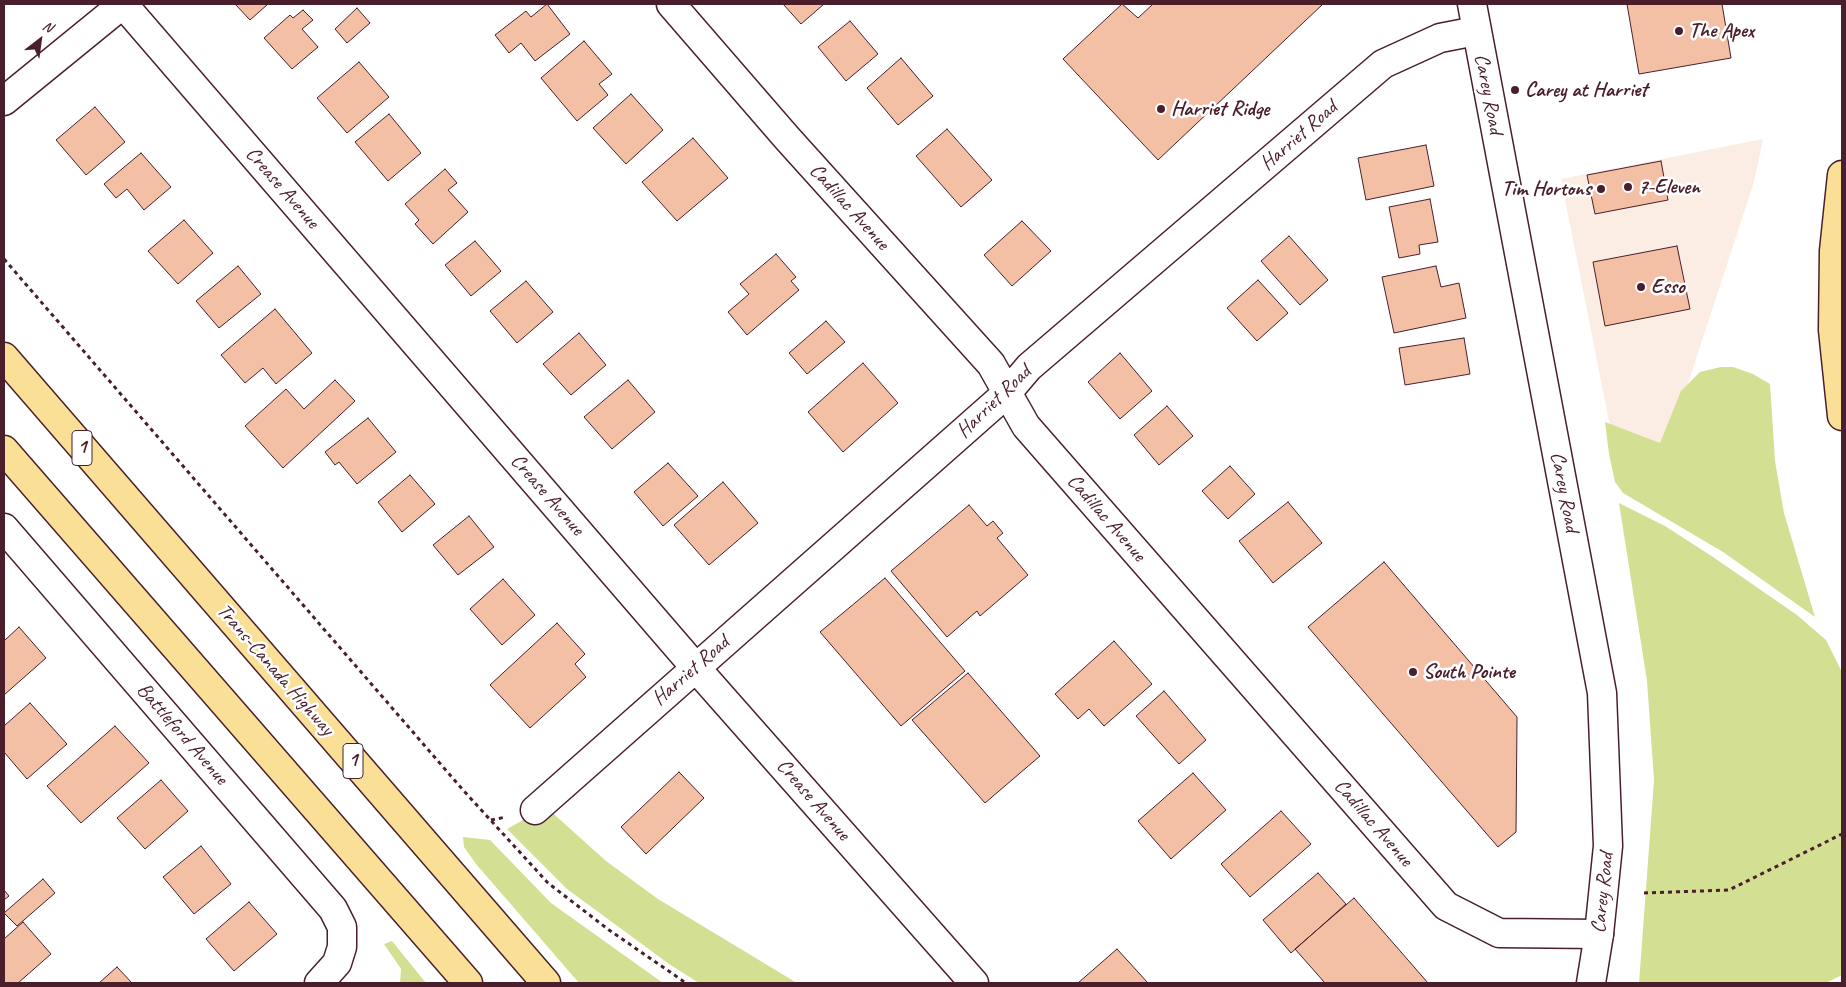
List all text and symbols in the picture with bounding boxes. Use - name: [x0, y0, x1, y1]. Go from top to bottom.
- north arrow: [15, 15, 65, 65]
- text: N: [40, 17, 56, 36]
- place label: The Apex: [1689, 18, 1754, 44]
- marker: The Apex: [1673, 25, 1685, 37]
- street label: Carey Road: [1468, 52, 1508, 136]
- place label: Carey at Harriet: [1525, 77, 1647, 103]
- marker: Carey at Harriet: [1509, 84, 1521, 96]
- place label: Harriet Ridge: [1171, 96, 1269, 122]
- street label: Harriet Road: [1255, 96, 1343, 176]
- marker: Harriet Ridge: [1155, 103, 1167, 115]
- street label: Crease Avenue: [240, 142, 324, 234]
- street label: Cadillac Avenue: [804, 159, 894, 255]
- place label: 7-Eleven: [1638, 174, 1700, 200]
- place label: Tim Hortons: [1501, 176, 1591, 202]
- marker: 7-Eleven: [1622, 181, 1634, 193]
- marker: Tim Hortons: [1595, 183, 1607, 195]
- place label: Esso: [1651, 274, 1685, 300]
- marker: Esso: [1635, 281, 1647, 293]
- street label: Harriet Road: [951, 360, 1037, 444]
- road number: 1: [72, 430, 92, 466]
- street label: Crease Avenue: [505, 449, 589, 541]
- street label: Carey Road: [1544, 450, 1584, 534]
- street label: Cadillac Avenue: [1061, 469, 1151, 567]
- street label: Trans-Canada Highway: [211, 599, 339, 741]
- street label: Harriet Road: [647, 631, 735, 711]
- place label: South Pointe: [1423, 659, 1515, 685]
- marker: South Pointe: [1407, 666, 1419, 678]
- street label: Battleford Avenue: [131, 678, 233, 790]
- road number: 1: [343, 744, 363, 778]
- street label: Crease Avenue: [771, 754, 855, 846]
- street label: Cadillac Avenue: [1328, 774, 1418, 872]
- street label: Carey Road: [1586, 851, 1620, 935]

